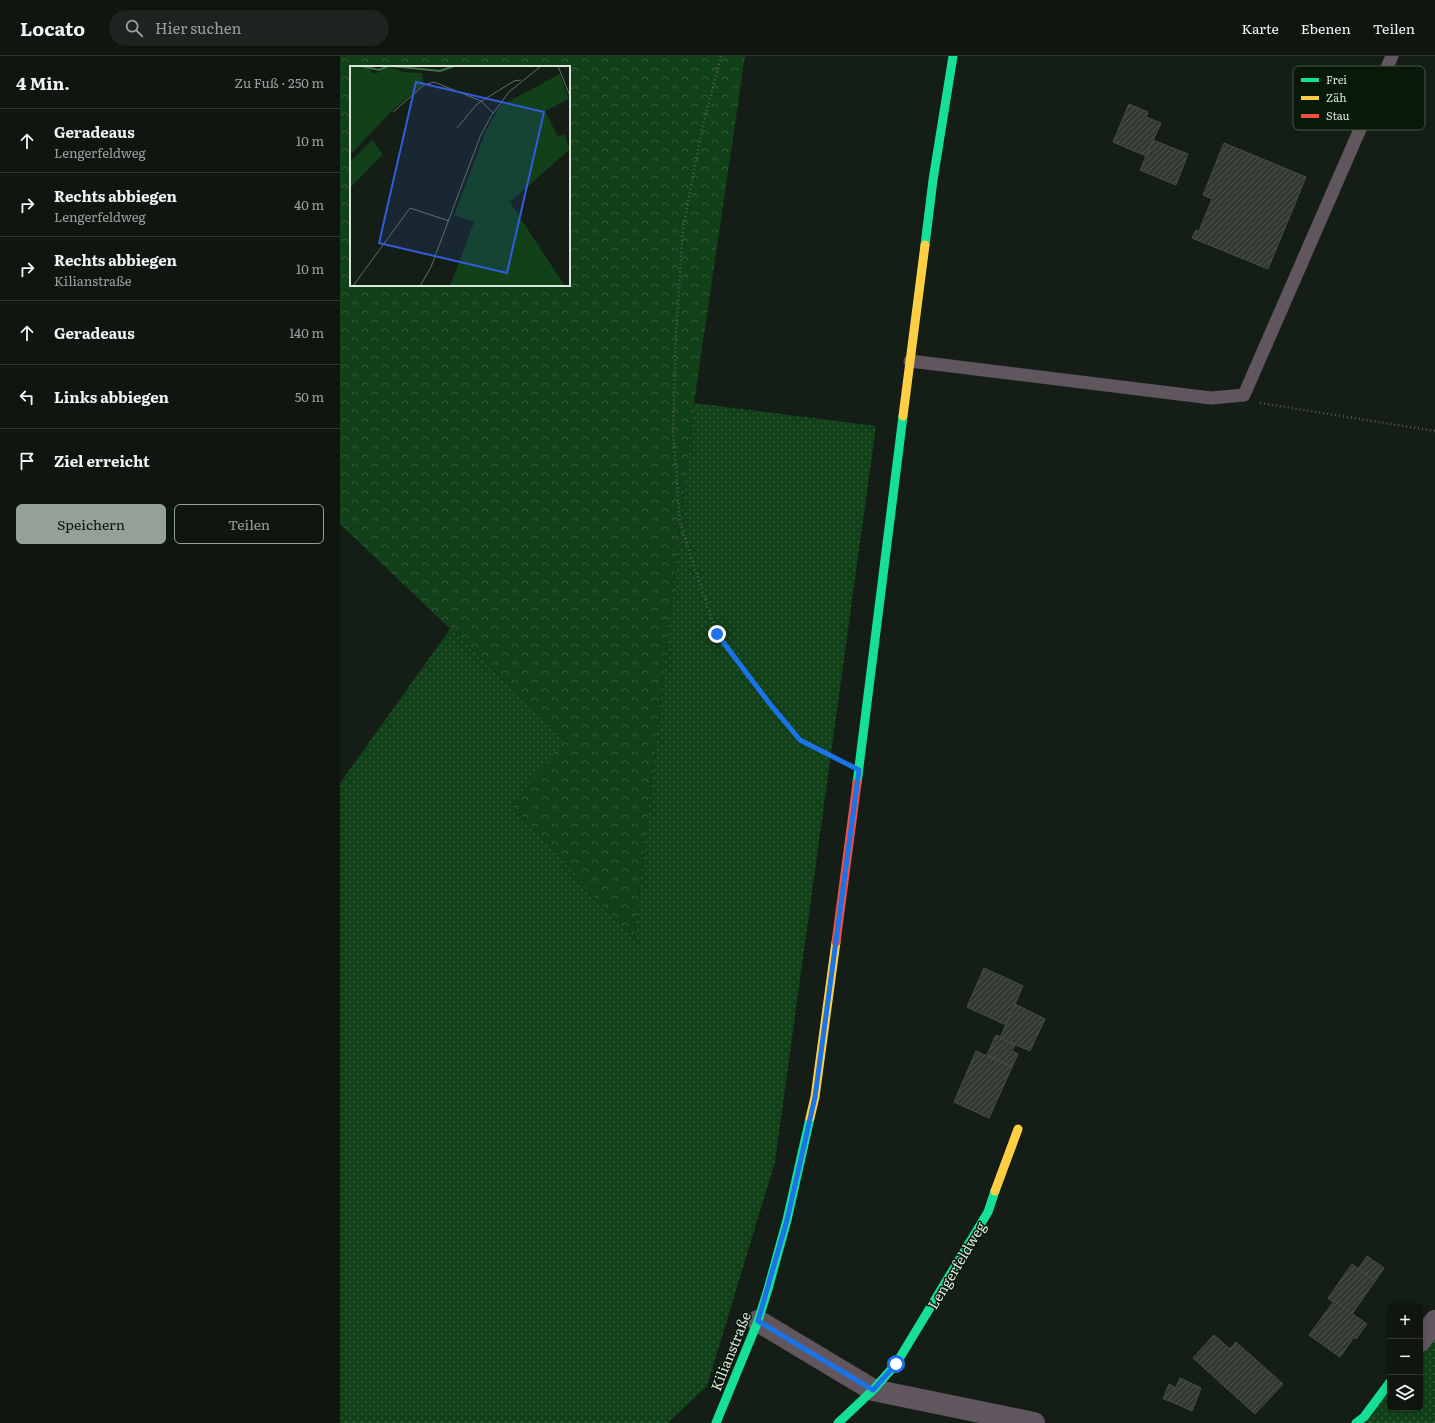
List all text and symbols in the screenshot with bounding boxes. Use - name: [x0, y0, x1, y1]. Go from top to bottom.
- search box: [109, 10, 389, 46]
- text: Locato: [20, 14, 85, 42]
- text: Hier suchen: [155, 16, 241, 39]
- icon: search: [123, 17, 145, 39]
- text: Karte: [1242, 18, 1279, 38]
- text: Ebenen: [1301, 18, 1351, 38]
- text: Teilen: [1373, 18, 1415, 38]
- inset map: [350, 66, 570, 286]
- legend: [1293, 66, 1425, 130]
- text: 4 Min.: [16, 70, 70, 95]
- text: Frei: [1326, 71, 1347, 87]
- text: Zu Fuß · 250 m: [235, 73, 324, 92]
- text: Zäh: [1326, 89, 1346, 105]
- text: Stau: [1326, 107, 1349, 123]
- text: Geradeaus: [54, 120, 135, 143]
- icon: ahead: [16, 130, 38, 152]
- text: 10 m: [296, 131, 324, 150]
- text: Lengerfeldweg: [54, 143, 146, 162]
- text: Rechts abbiegen: [54, 184, 177, 207]
- icon: right: [16, 194, 38, 216]
- text: 40 m: [294, 195, 324, 214]
- text: Lengerfeldweg: [54, 207, 146, 226]
- text: Rechts abbiegen: [54, 248, 177, 271]
- icon: right: [16, 258, 38, 280]
- text: 10 m: [296, 259, 324, 278]
- text: Kilianstraße: [54, 271, 132, 290]
- text: Geradeaus: [54, 321, 135, 344]
- icon: ahead: [16, 322, 38, 344]
- text: 140 m: [289, 323, 324, 342]
- text: Links abbiegen: [54, 385, 169, 408]
- icon: left: [16, 386, 38, 408]
- text: 50 m: [295, 387, 324, 406]
- text: Ziel erreicht: [54, 449, 149, 472]
- icon: arrive: [16, 450, 38, 472]
- button: Speichern: [16, 504, 166, 544]
- button: Teilen: [174, 504, 324, 544]
- route end: [708, 625, 726, 643]
- street label: Lengerfeldweg: [922, 1217, 990, 1312]
- map controls: [1387, 1303, 1423, 1411]
- button: +: [1387, 1303, 1423, 1339]
- street label: Kilianstraße: [705, 1309, 755, 1393]
- button: −: [1387, 1339, 1423, 1375]
- route start: [887, 1355, 905, 1373]
- button: layers: [1387, 1375, 1423, 1411]

